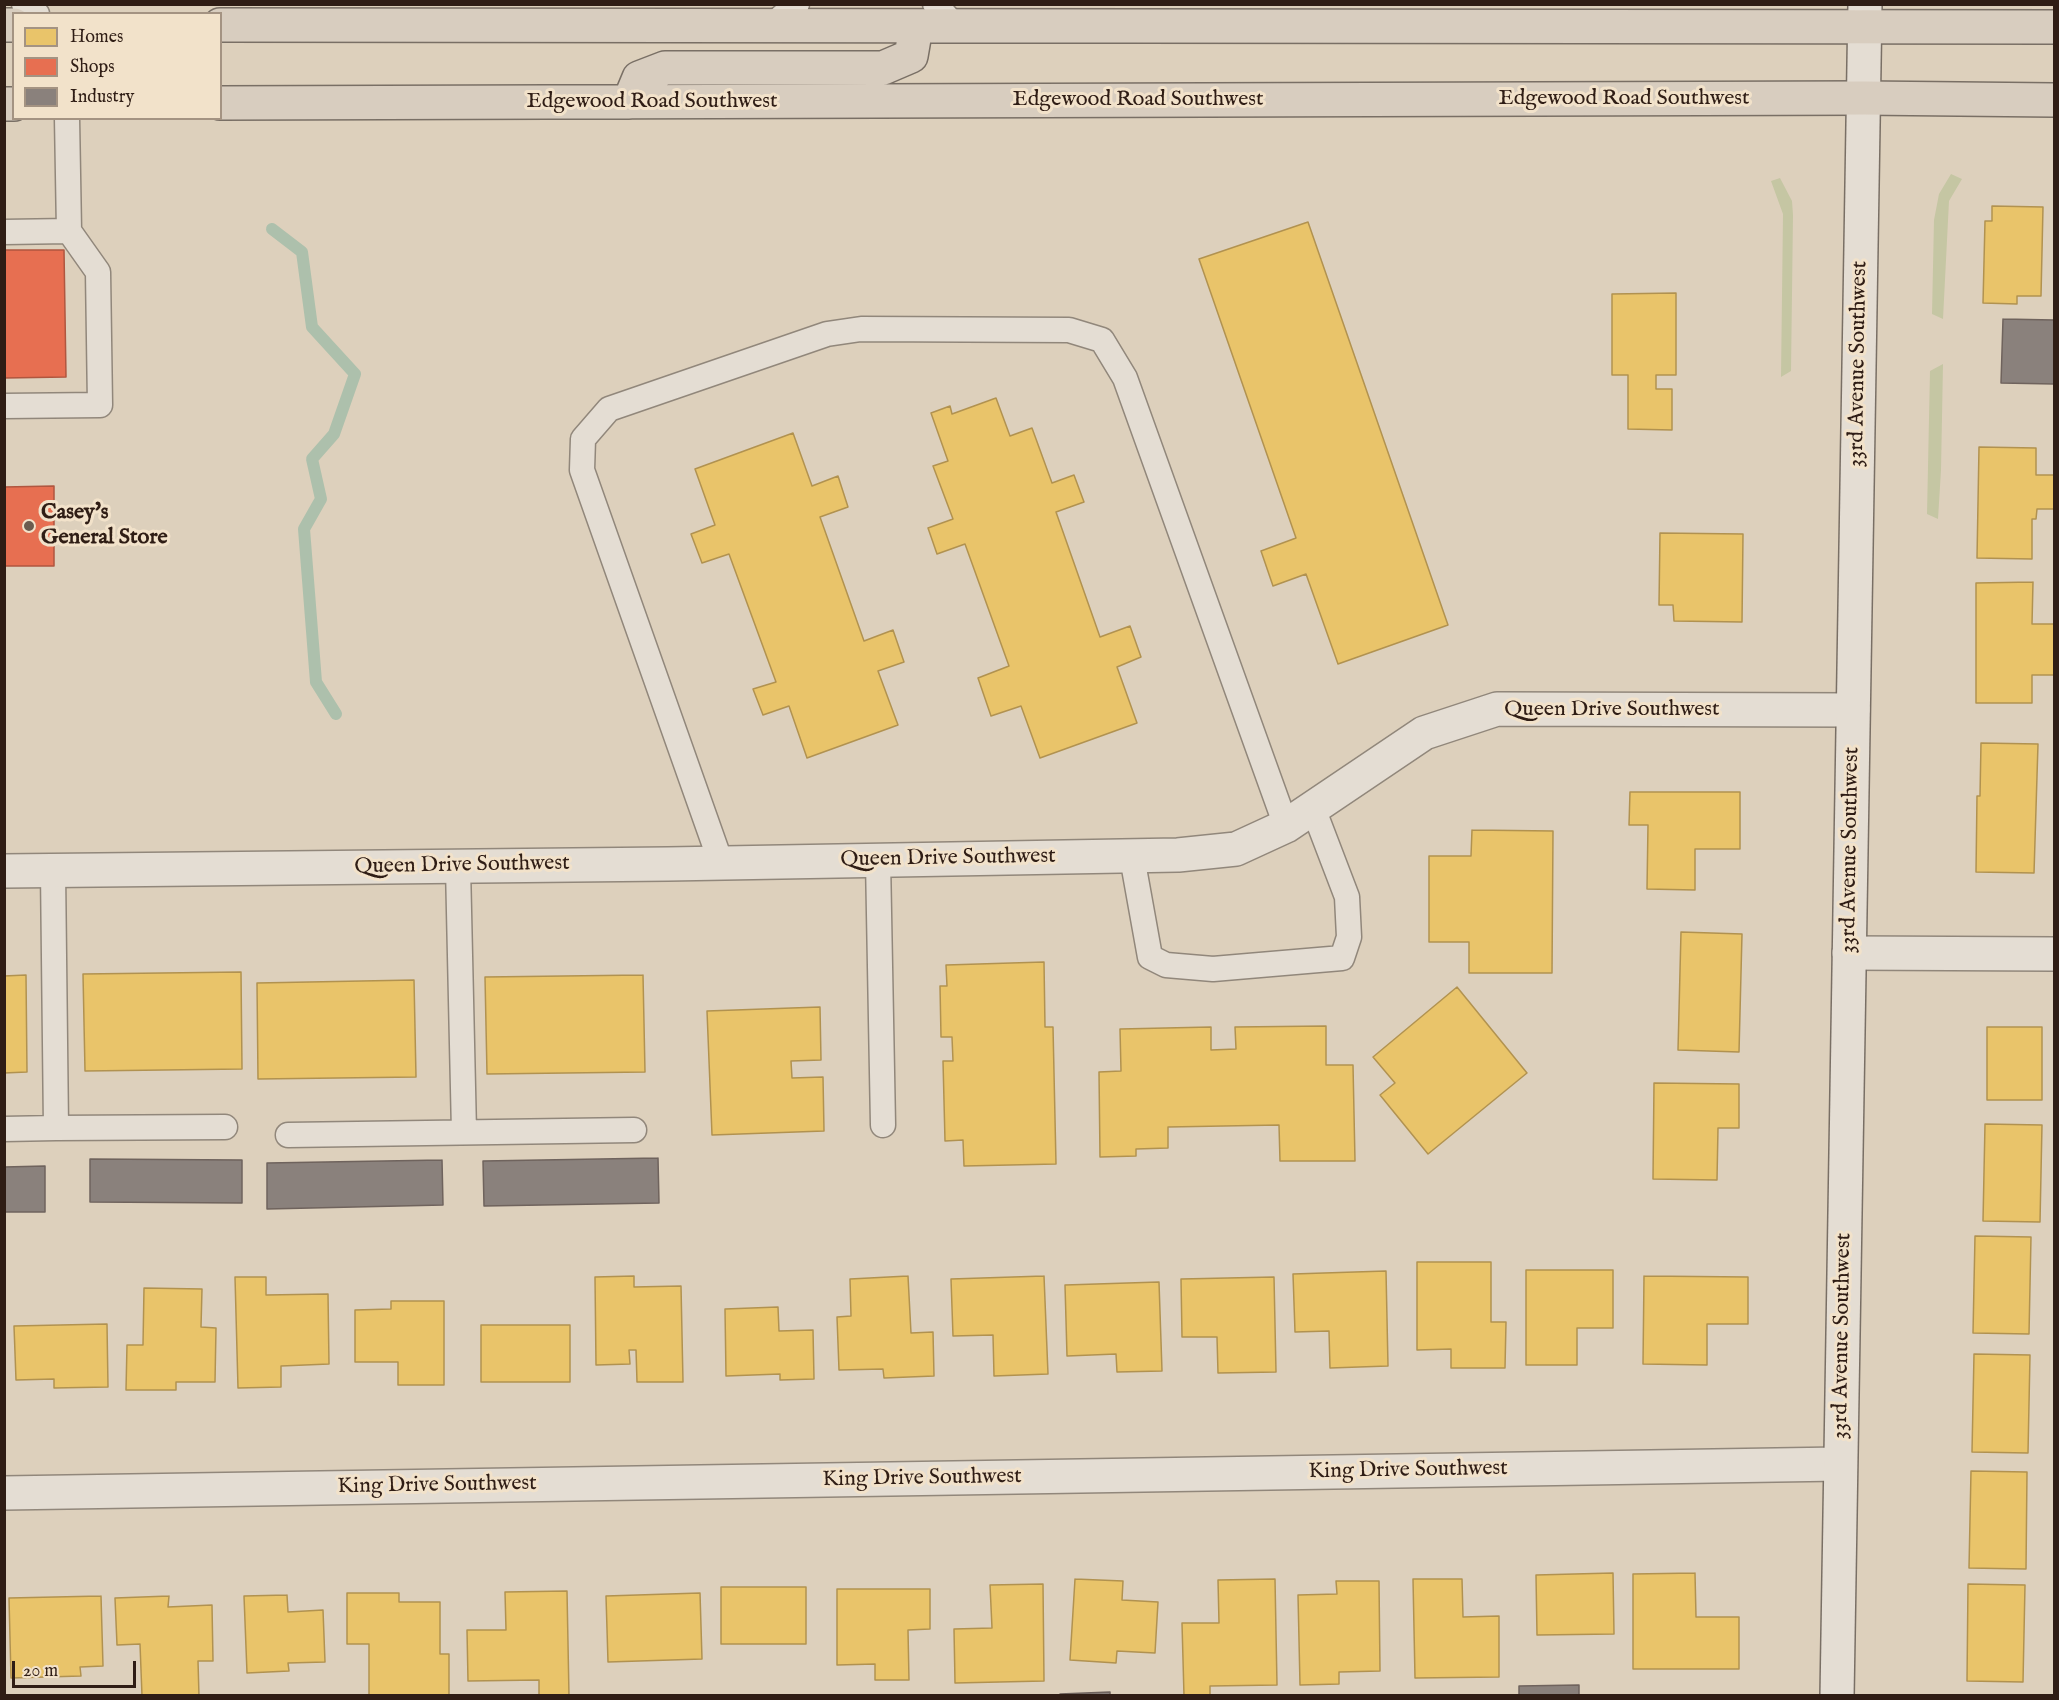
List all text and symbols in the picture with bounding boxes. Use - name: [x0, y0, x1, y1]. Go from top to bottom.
- legend: [12, 12, 222, 120]
- text: Homes: [70, 26, 123, 49]
- text: Shops: [70, 56, 115, 79]
- text: Industry: [70, 86, 134, 109]
- street label: Edgewood Road Southwest: [1498, 86, 1750, 112]
- street label: Edgewood Road Southwest: [1012, 87, 1264, 113]
- street label: Edgewood Road Southwest: [526, 89, 778, 115]
- street label: 33rd Avenue Southwest: [1844, 261, 1874, 467]
- place label: Casey's General Store: [41, 500, 168, 552]
- marker: Casey's General Store: [22, 519, 36, 533]
- street label: Queen Drive Southwest: [1504, 697, 1720, 723]
- street label: 33rd Avenue Southwest: [1836, 747, 1866, 953]
- street label: Queen Drive Southwest: [840, 844, 1056, 874]
- street label: Queen Drive Southwest: [354, 851, 570, 881]
- street label: 33rd Avenue Southwest: [1828, 1233, 1858, 1439]
- street label: King Drive Southwest: [1308, 1456, 1508, 1486]
- street label: King Drive Southwest: [822, 1464, 1022, 1494]
- street label: King Drive Southwest: [337, 1471, 537, 1501]
- scale bar: [15, 1649, 140, 1687]
- text: 20 m: [23, 1660, 58, 1683]

